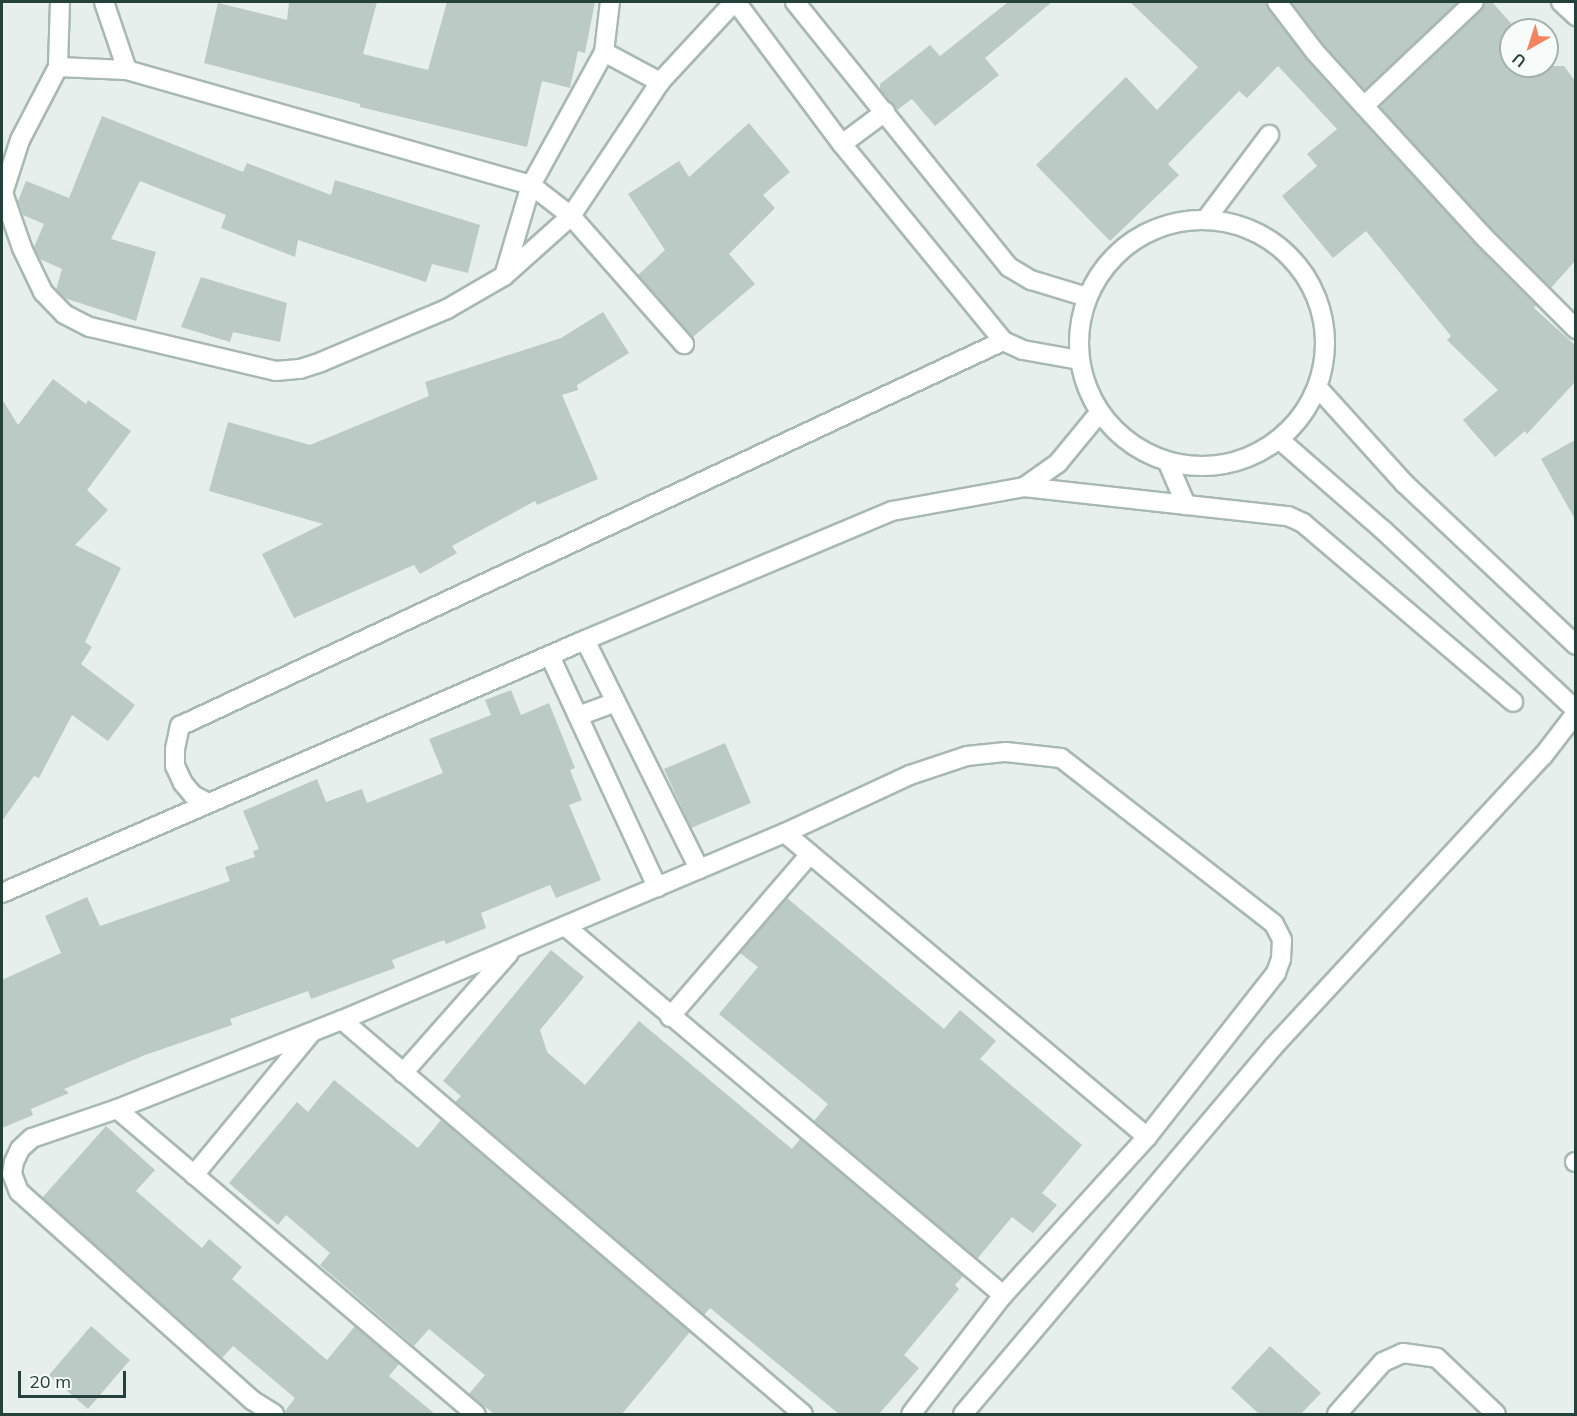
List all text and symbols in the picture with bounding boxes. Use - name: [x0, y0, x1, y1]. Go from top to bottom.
- north arrow: [1499, 18, 1559, 78]
- text: U: [1508, 49, 1530, 72]
- scale bar: [21, 1359, 129, 1397]
- text: 20 m: [29, 1370, 71, 1393]

